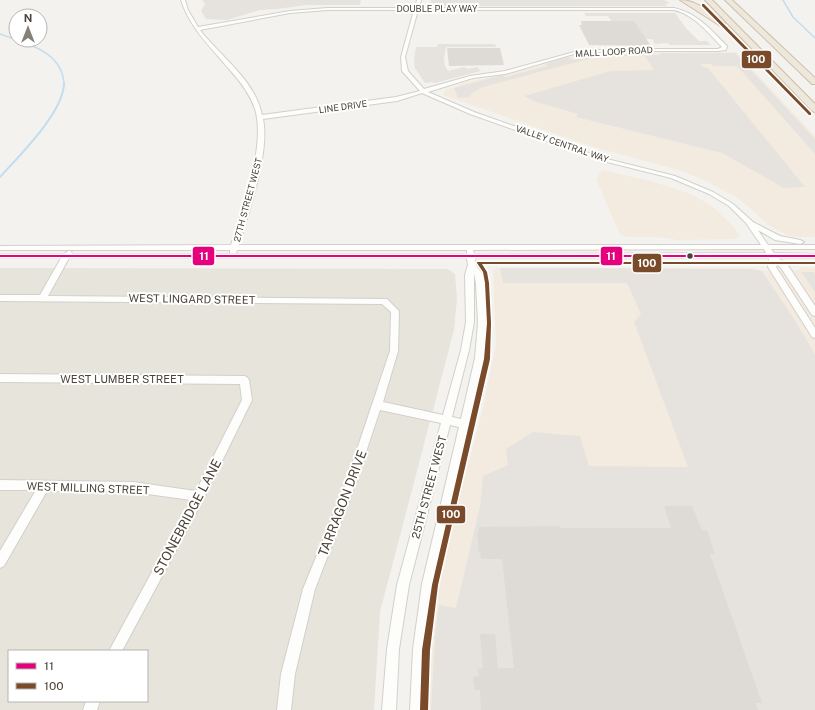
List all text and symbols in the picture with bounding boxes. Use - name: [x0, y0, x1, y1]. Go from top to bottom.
- street label: DOUBLE PLAY WAY: [397, 3, 478, 14]
- north arrow: [8, 8, 48, 48]
- text: N: [24, 12, 32, 24]
- street label: MALL LOOP ROAD: [575, 44, 653, 59]
- line badge: 100: [741, 50, 772, 69]
- text: 100: [747, 53, 765, 65]
- street label: LINE DRIVE: [318, 98, 368, 115]
- street label: VALLEY CENTRAL WAY: [514, 122, 611, 165]
- street label: 27TH STREET WEST: [231, 156, 264, 243]
- line badge: 11: [192, 246, 215, 266]
- line badge: 11: [600, 246, 623, 266]
- text: 11: [199, 250, 209, 262]
- text: 11: [606, 250, 616, 262]
- unlabelled marker: [685, 251, 695, 261]
- line badge: 100: [632, 253, 662, 273]
- text: 100: [638, 257, 656, 269]
- street label: WEST LINGARD STREET: [129, 292, 256, 306]
- street label: WEST LUMBER STREET: [60, 373, 184, 385]
- street label: 25TH STREET WEST: [409, 434, 449, 540]
- street label: TARRAGON DRIVE: [315, 448, 370, 558]
- street label: STONEBRIDGE LANE: [150, 457, 224, 578]
- street label: WEST MILLING STREET: [26, 480, 150, 496]
- line badge: 100: [436, 505, 466, 524]
- text: 100: [442, 508, 460, 520]
- legend: [8, 650, 148, 702]
- text: 11: [44, 659, 54, 673]
- text: 100: [44, 679, 64, 693]

